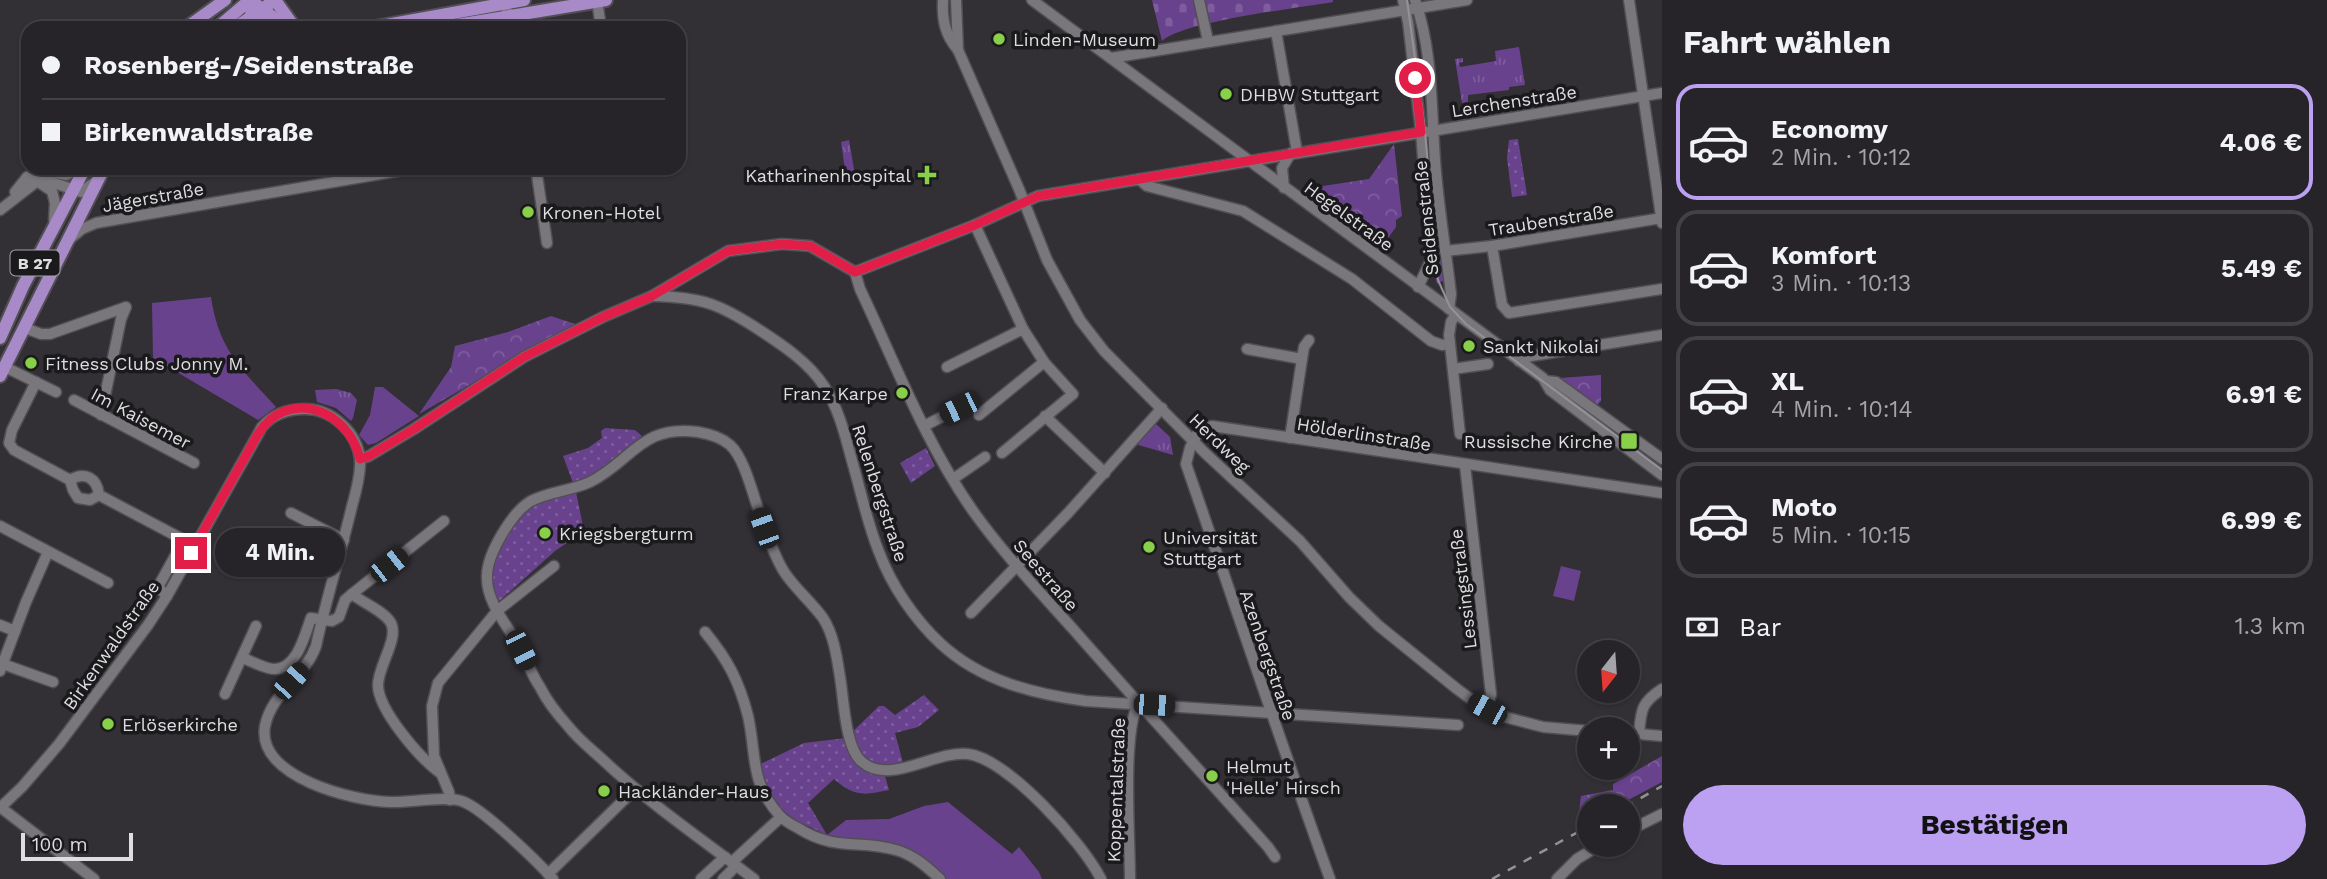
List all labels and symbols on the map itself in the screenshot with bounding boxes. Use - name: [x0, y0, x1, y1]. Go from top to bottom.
- place label: Linden-Museum: [1013, 29, 1156, 50]
- marker: Linden-Museum: [991, 31, 1007, 47]
- route start: [1399, 62, 1431, 94]
- street label: Lerchenstraße: [1450, 81, 1578, 121]
- place label: DHBW Stuttgart: [1240, 84, 1380, 105]
- marker: DHBW Stuttgart: [1218, 86, 1234, 102]
- street label: Seidenstraße: [1410, 160, 1442, 276]
- place label: Katharinenhospital: [745, 165, 911, 186]
- marker: Katharinenhospital: [917, 165, 937, 185]
- street label: Hegelstraße: [1300, 177, 1398, 255]
- street label: Jägerstraße: [101, 178, 205, 216]
- street label: Traubenstraße: [1487, 200, 1615, 240]
- place label: Kronen-Hotel: [542, 202, 661, 223]
- marker: Kronen-Hotel: [520, 204, 536, 220]
- road number: B 27: [10, 250, 60, 276]
- place label: Sankt Nikolai: [1483, 336, 1599, 357]
- marker: Sankt Nikolai: [1461, 338, 1477, 354]
- place label: Fitness Clubs Jonny M.: [45, 353, 248, 374]
- marker: Fitness Clubs Jonny M.: [23, 355, 39, 371]
- street label: Im Kaisemer: [88, 383, 194, 453]
- place label: Franz Karpe: [783, 383, 888, 404]
- marker: Franz Karpe: [894, 385, 910, 401]
- car: [936, 389, 983, 427]
- street label: Herdweg: [1185, 409, 1255, 477]
- street label: Hölderlinstraße: [1295, 413, 1433, 455]
- street label: Relenbergstraße: [848, 422, 912, 564]
- place label: Russische Kirche: [1464, 431, 1613, 452]
- marker: Russische Kirche: [1619, 431, 1639, 451]
- car: [747, 505, 782, 551]
- place label: Kriegsbergturm: [559, 523, 694, 544]
- marker: Kriegsbergturm: [537, 525, 553, 541]
- place label: Universität Stuttgart: [1163, 527, 1258, 569]
- callout: 4 Min.: [216, 528, 345, 578]
- street label: Lessingstraße: [1445, 528, 1481, 650]
- street label: Seestraße: [1009, 535, 1083, 615]
- route end: [175, 537, 207, 569]
- marker: Universität Stuttgart: [1141, 539, 1157, 555]
- car: [366, 544, 413, 586]
- street label: Birkenwaldstraße: [59, 576, 163, 714]
- street label: Azenbergstraße: [1236, 587, 1300, 723]
- car: [503, 627, 540, 673]
- north arrow: [1577, 640, 1640, 704]
- car: [270, 658, 313, 704]
- car: [1464, 690, 1511, 728]
- car: [1133, 693, 1176, 717]
- place label: Erlöserkirche: [122, 714, 238, 735]
- marker: Erlöserkirche: [100, 716, 116, 732]
- street label: Koppentalstraße: [1103, 717, 1129, 863]
- place label: Helmut 'Helle' Hirsch: [1226, 756, 1341, 798]
- marker: Helmut 'Helle' Hirsch: [1204, 768, 1220, 784]
- place label: Hackländer-Haus: [618, 781, 769, 802]
- marker: Hackländer-Haus: [596, 783, 612, 799]
- scale bar: [21, 830, 133, 862]

